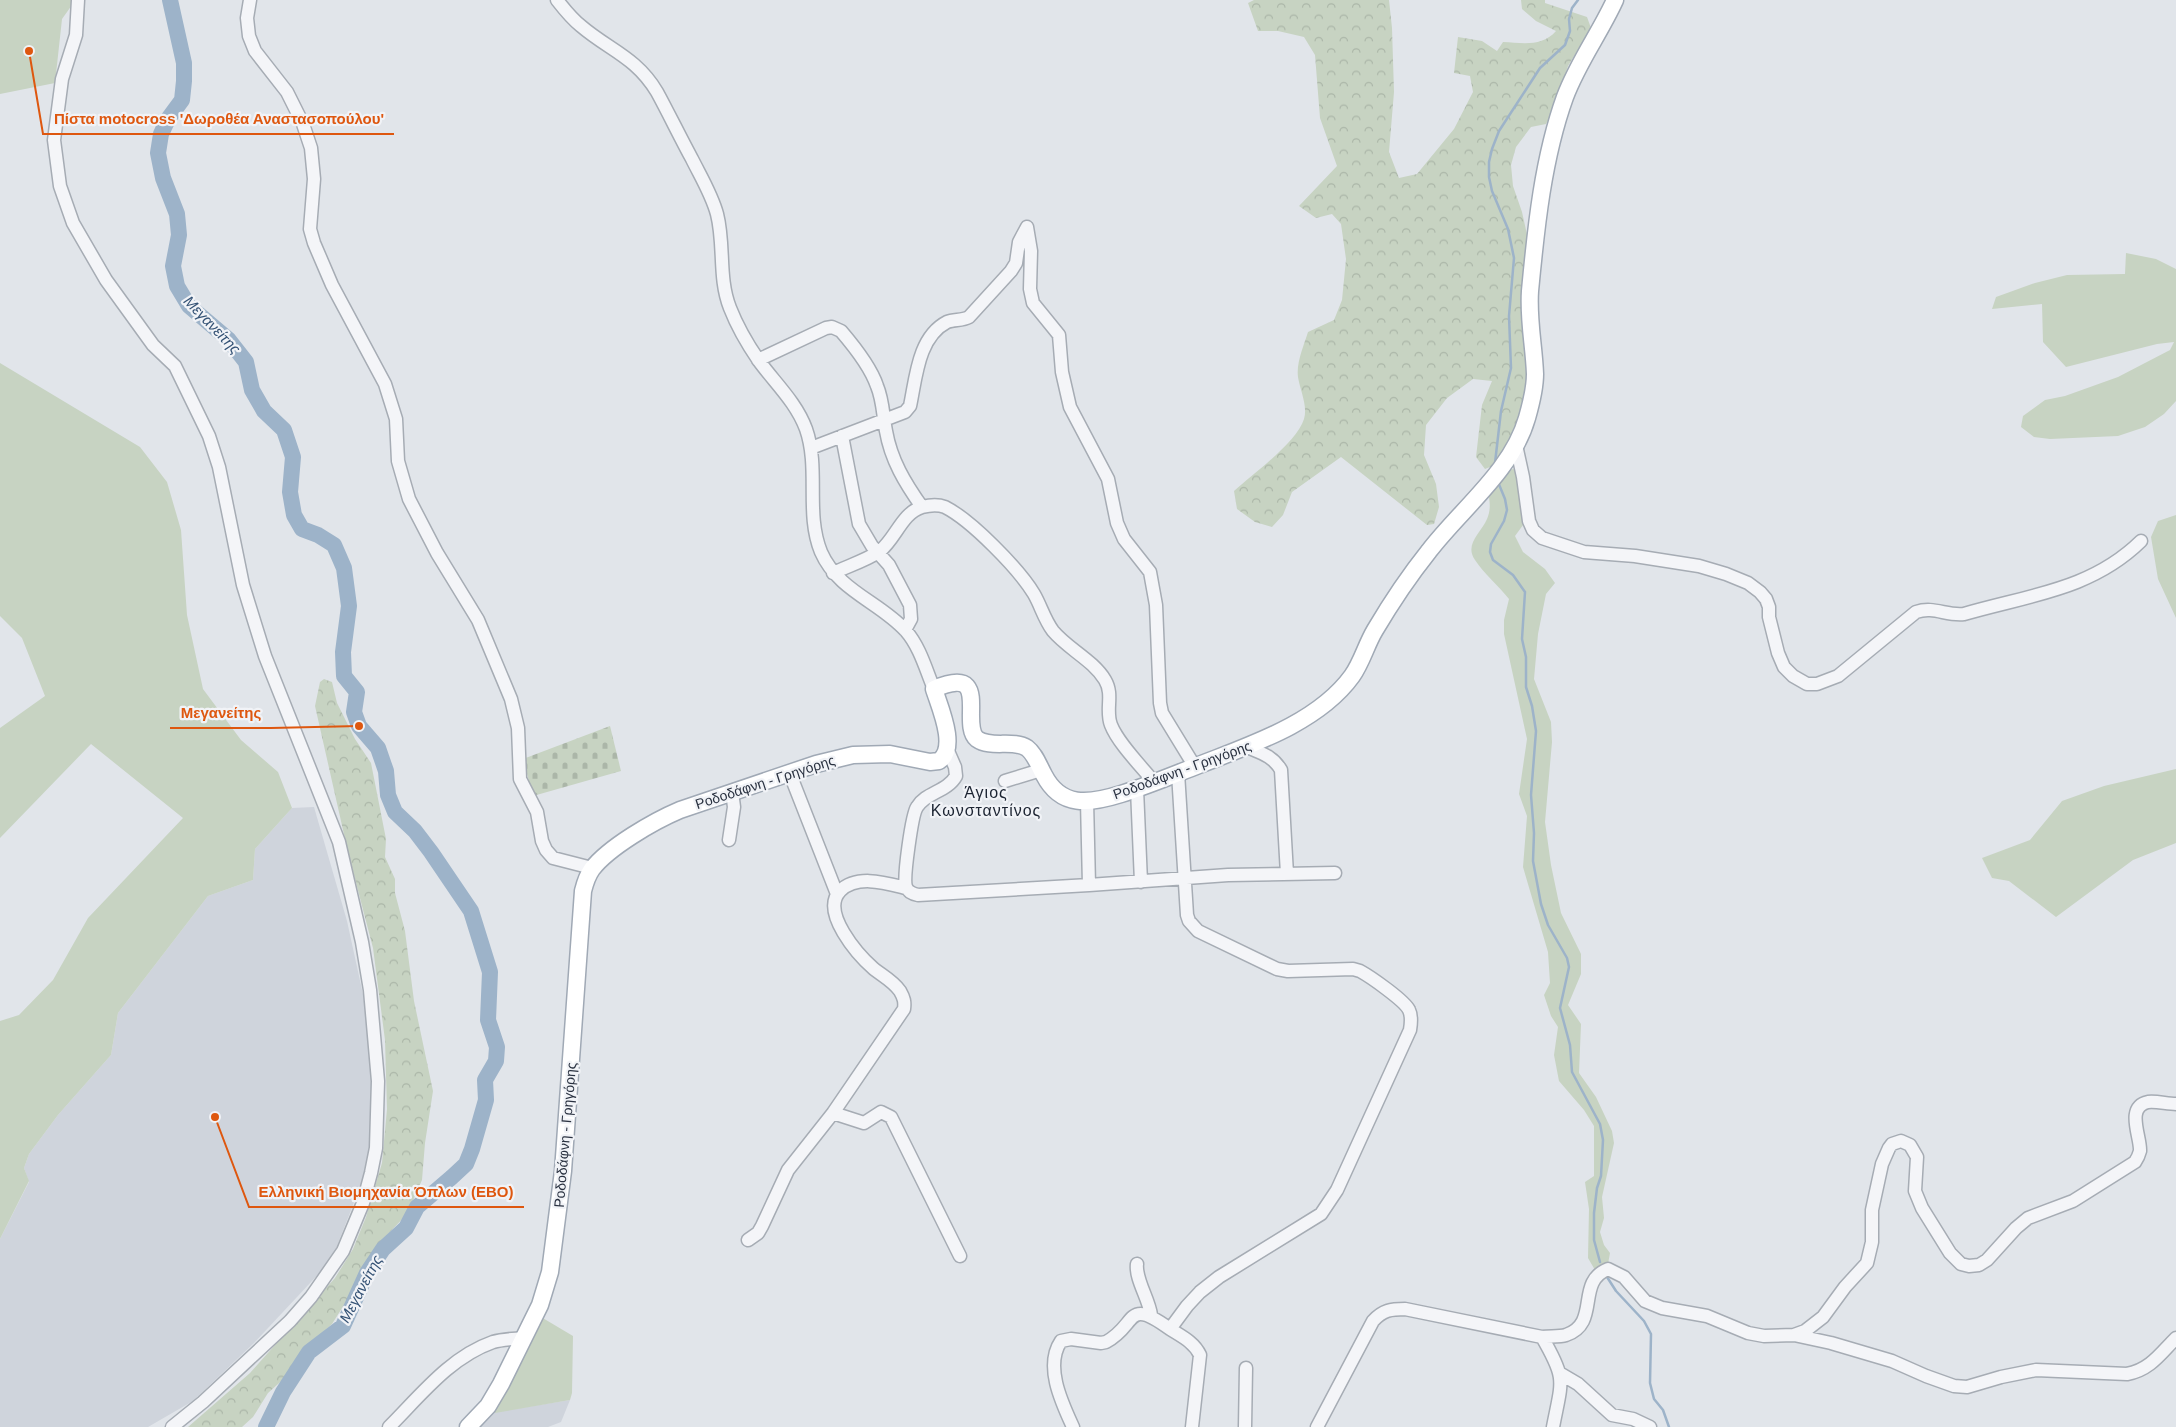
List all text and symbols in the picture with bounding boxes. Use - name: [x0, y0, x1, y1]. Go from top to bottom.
- callout: Πίστα motocross 'Δωροθέα Αναστασοπούλου': [43, 104, 394, 134]
- text: Πίστα motocross 'Δωροθέα Αναστασοπούλου': [54, 110, 384, 127]
- water label: Μεγανείτης: [181, 292, 245, 358]
- callout: Μεγανείτης: [170, 698, 271, 728]
- text: Μεγανείτης: [181, 704, 261, 721]
- street label: Ροδοδάφνη - Γρηγόρης: [1111, 737, 1253, 802]
- street label: Ροδοδάφνη - Γρηγόρης: [693, 752, 837, 812]
- district label: Άγιος Κωνσταντίνος: [931, 784, 1041, 819]
- street label: Ροδοδάφνη - Γρηγόρης: [551, 1062, 579, 1208]
- callout: Ελληνική Βιομηχανία Όπλων (ΕΒΟ): [249, 1177, 524, 1207]
- text: Ελληνική Βιομηχανία Όπλων (ΕΒΟ): [259, 1183, 513, 1200]
- water label: Μεγανείτης: [336, 1252, 386, 1325]

